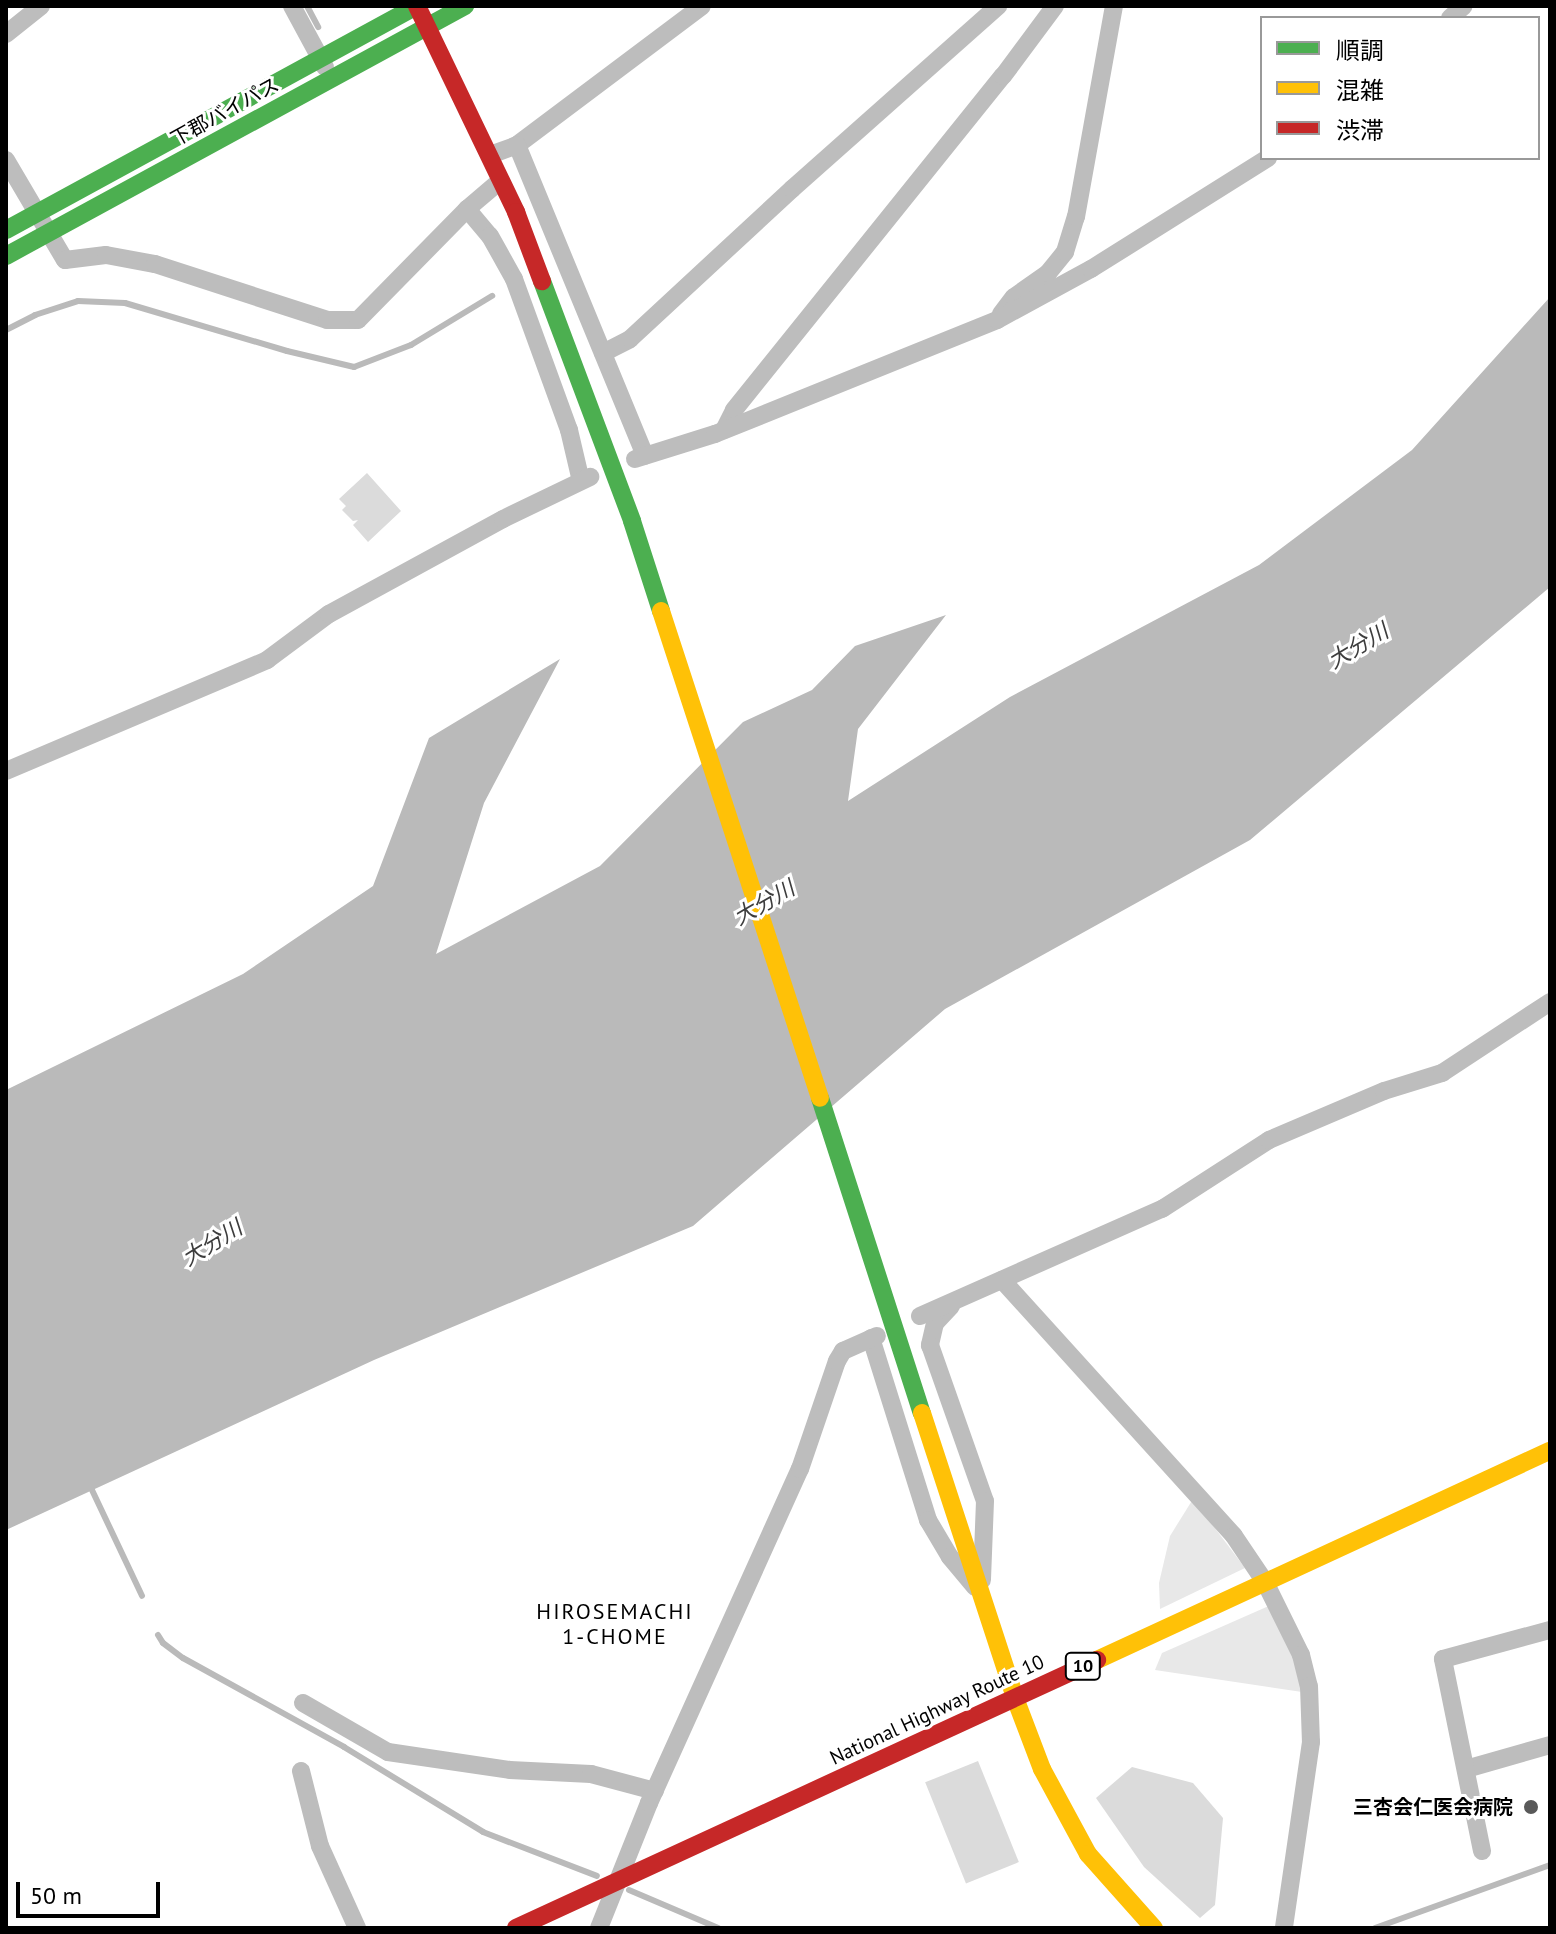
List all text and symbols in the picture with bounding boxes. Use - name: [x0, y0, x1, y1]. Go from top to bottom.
- legend: [1260, 16, 1540, 160]
- text: 順調: [1336, 35, 1384, 66]
- street label: 下郡バイパス: [167, 72, 283, 152]
- text: 混雑: [1336, 75, 1384, 106]
- text: 渋滞: [1336, 115, 1384, 146]
- water label: 大分川: [1323, 618, 1393, 674]
- water label: 大分川: [729, 875, 799, 931]
- water label: 大分川: [177, 1214, 247, 1272]
- district label: HIROSEMACHI 1-CHOME: [536, 1598, 694, 1650]
- street label: National Highway Route 10: [826, 1650, 1048, 1770]
- road number: 10: [1063, 1652, 1103, 1680]
- place label: 三杏会仁医会病院: [1353, 1795, 1513, 1819]
- marker: 三杏会仁医会病院: [1520, 1796, 1542, 1818]
- scale bar: [20, 1866, 164, 1916]
- text: 50 m: [30, 1880, 82, 1911]

